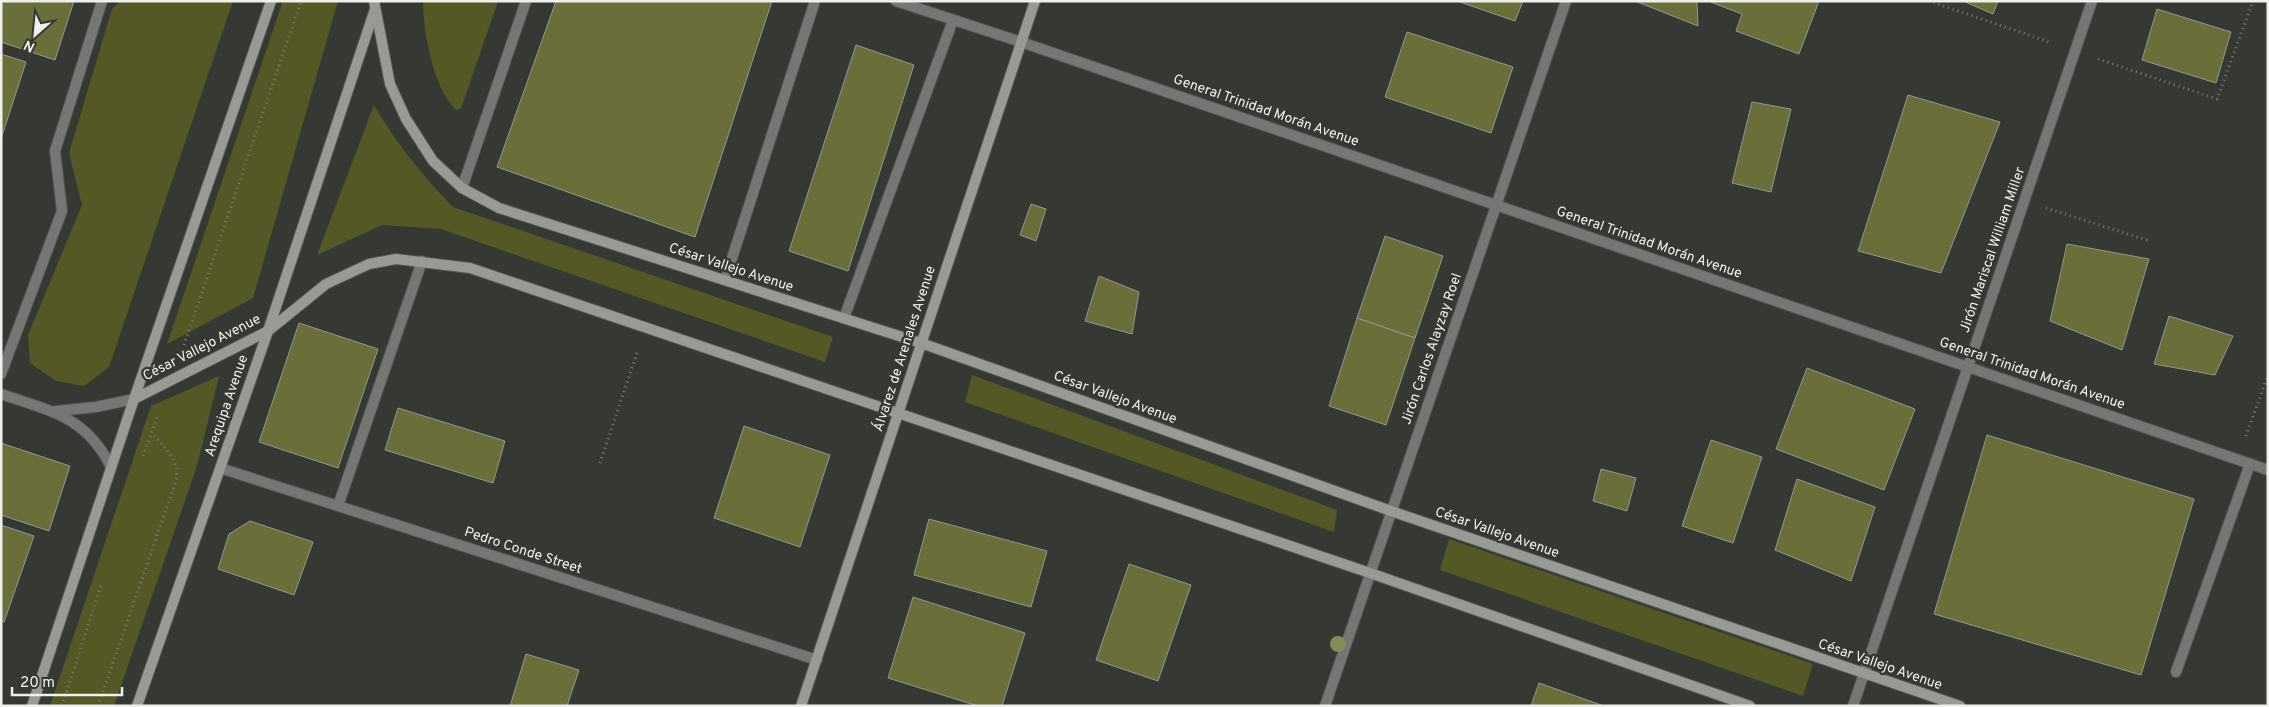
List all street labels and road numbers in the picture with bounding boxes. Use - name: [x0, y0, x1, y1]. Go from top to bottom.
- street label: General Trinidad Morán Avenue: [1171, 71, 1361, 151]
- street label: Jirón Mariscal William Miller: [1957, 164, 2030, 335]
- street label: General Trinidad Morán Avenue: [1554, 203, 1744, 283]
- street label: César Vallejo Avenue: [667, 240, 795, 296]
- street label: Álvarez de Arenales Avenue: [869, 264, 940, 434]
- street label: Jirón Carlos Alayzay Roel: [1398, 271, 1466, 427]
- street label: César Vallejo Avenue: [140, 311, 264, 385]
- street label: General Trinidad Morán Avenue: [1937, 334, 2127, 414]
- street label: Arequipa Avenue: [202, 353, 252, 459]
- street label: César Vallejo Avenue: [1051, 368, 1179, 428]
- street label: César Vallejo Avenue: [1433, 504, 1561, 562]
- street label: Pedro Conde Street: [462, 524, 584, 578]
- street label: César Vallejo Avenue: [1816, 636, 1944, 694]

